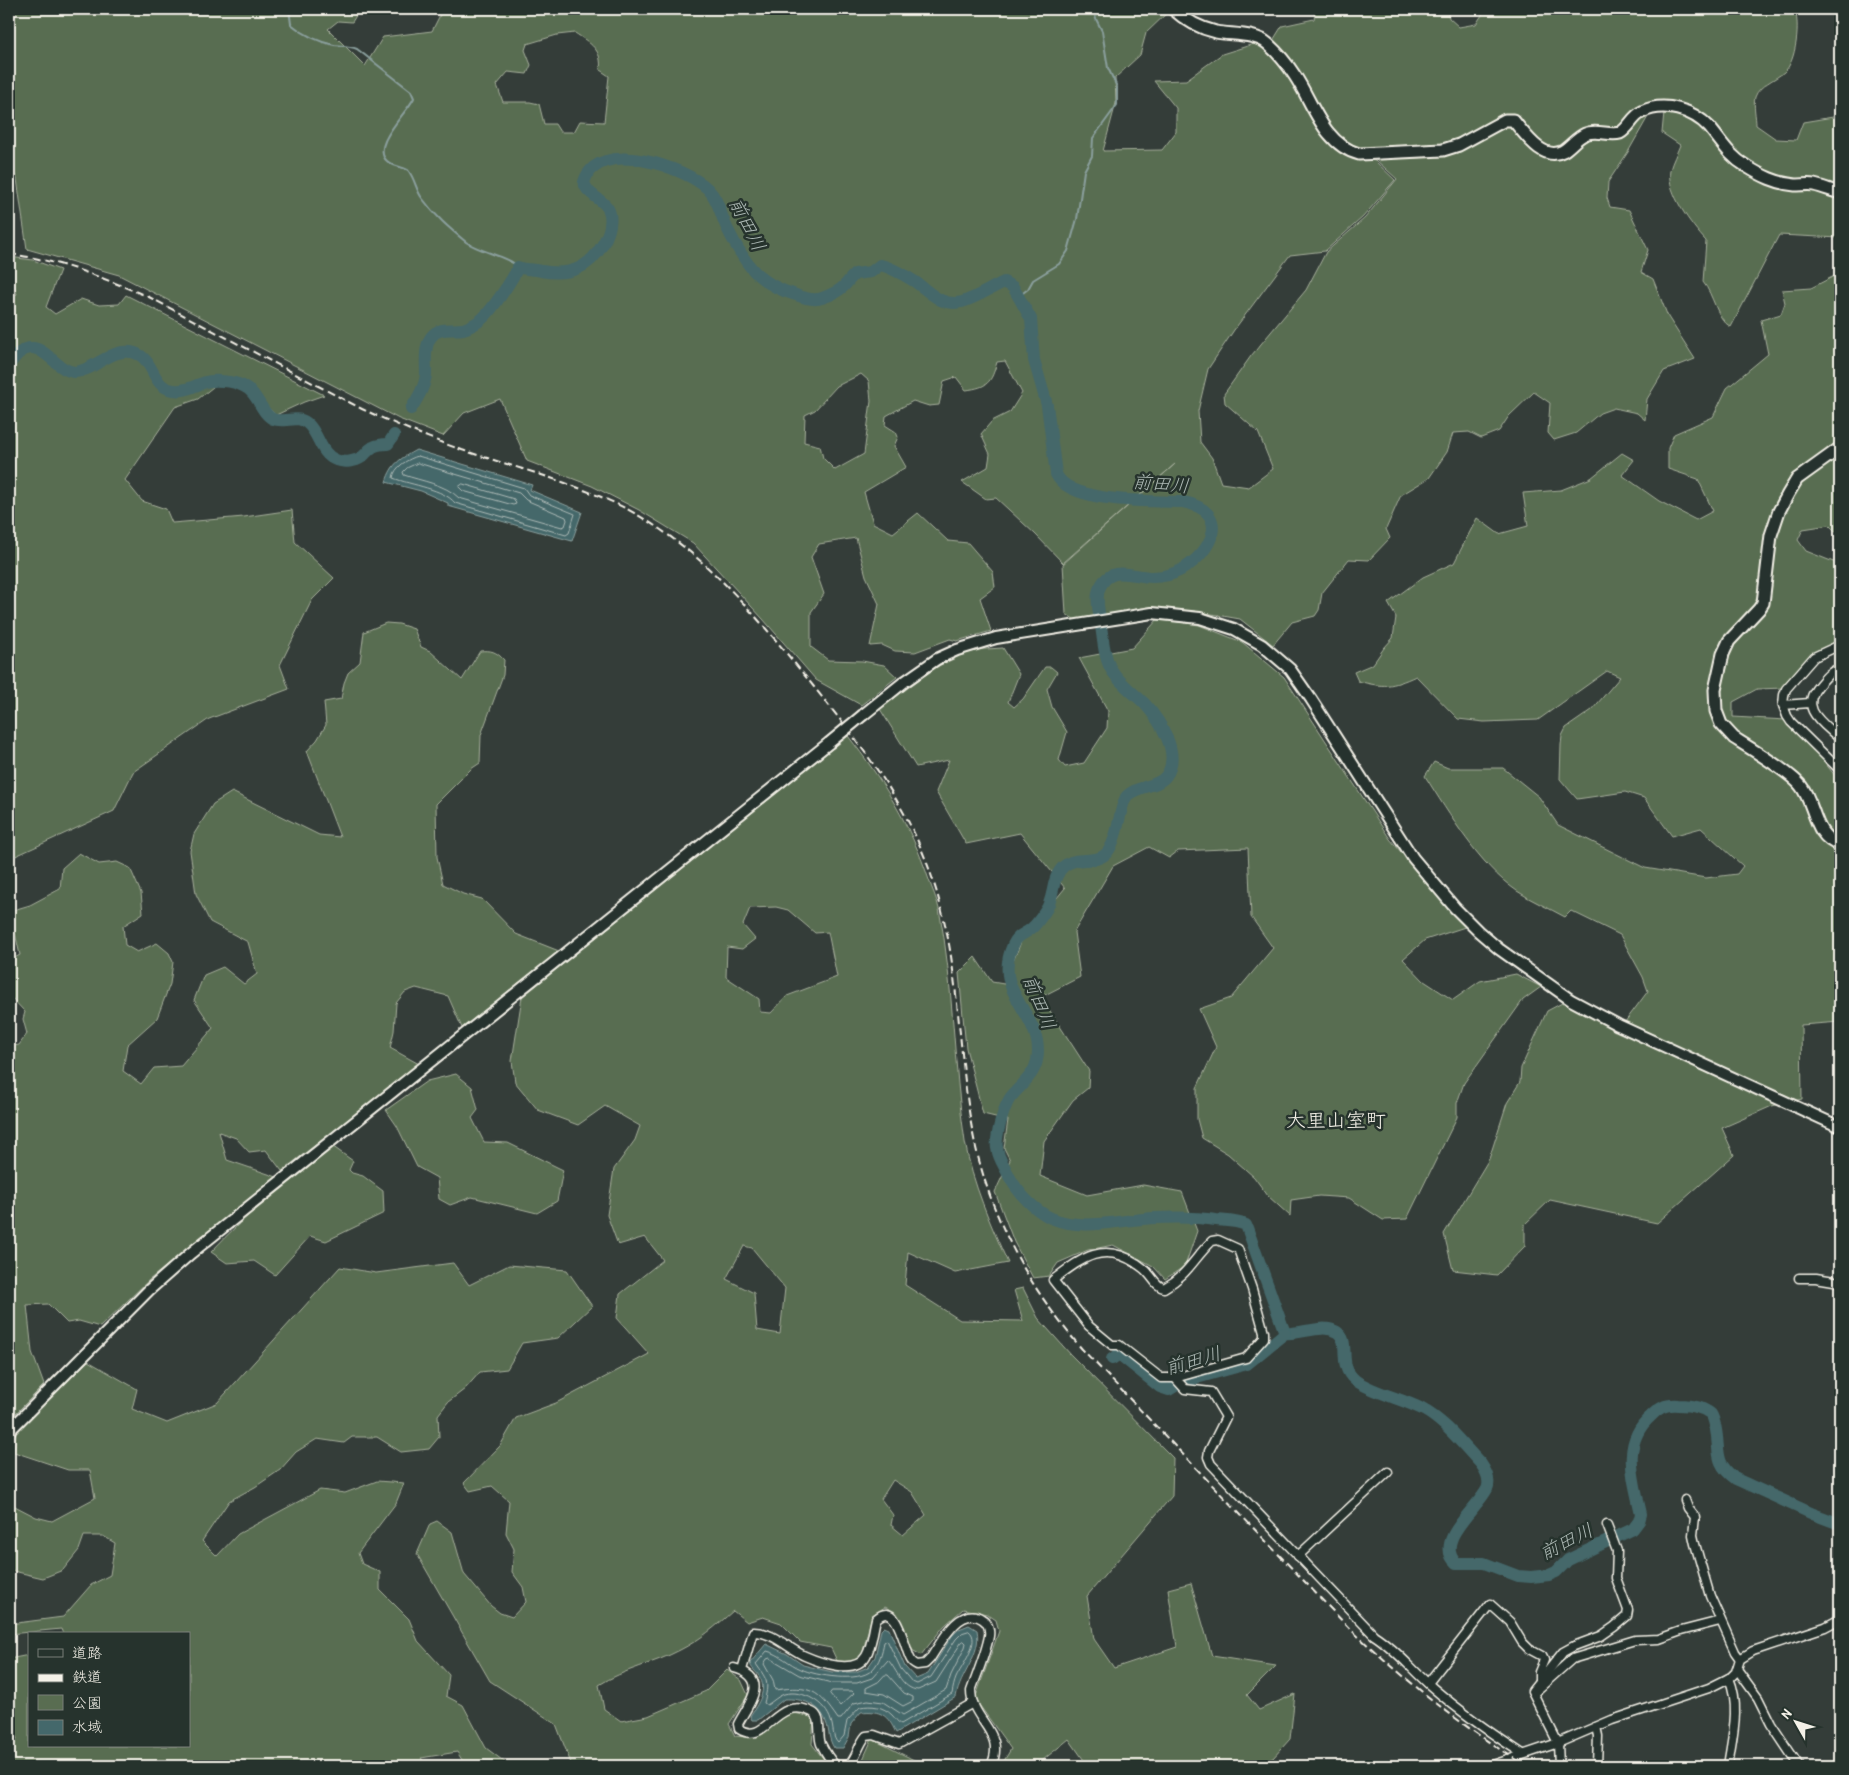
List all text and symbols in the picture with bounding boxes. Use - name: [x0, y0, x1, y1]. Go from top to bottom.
- water label: 前田川: [723, 193, 773, 255]
- water label: 前田川: [1131, 468, 1191, 498]
- water label: 前田川: [1017, 971, 1063, 1033]
- district label: 大里山室町: [1286, 1106, 1386, 1133]
- water label: 前田川: [1162, 1340, 1224, 1380]
- water label: 前田川: [1535, 1516, 1597, 1566]
- legend: [28, 1632, 190, 1748]
- text: 道路: [72, 1642, 102, 1663]
- text: 鉄道: [72, 1666, 102, 1687]
- text: 公園: [72, 1692, 102, 1713]
- north arrow: [1772, 1698, 1822, 1748]
- text: N: [1776, 1704, 1796, 1722]
- text: 水域: [72, 1716, 102, 1737]

